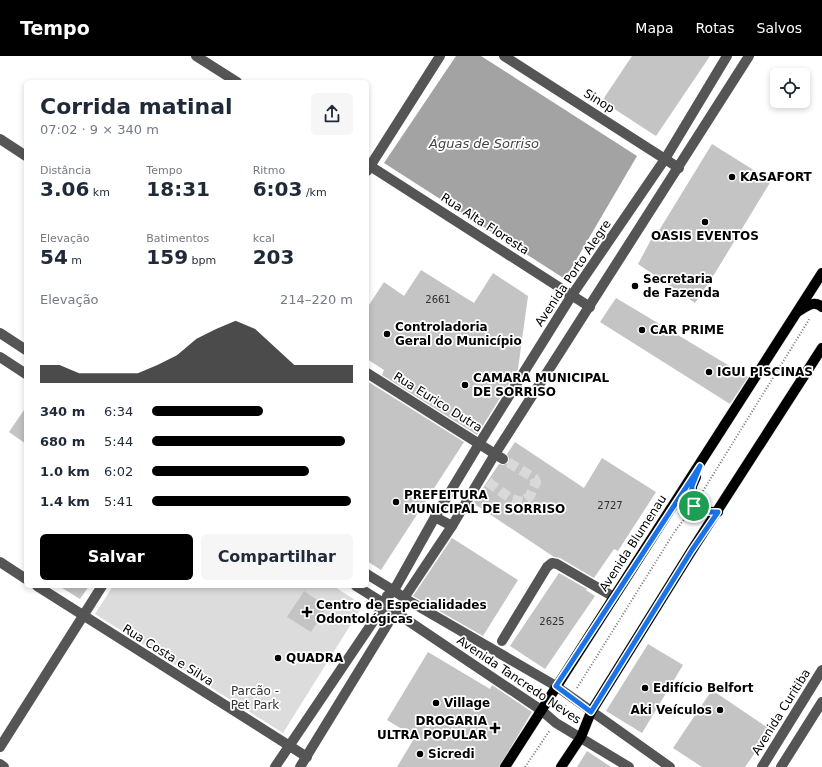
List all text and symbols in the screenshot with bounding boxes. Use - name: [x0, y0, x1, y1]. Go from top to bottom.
- text: Tempo: [20, 17, 90, 39]
- text: Mapa: [635, 20, 673, 36]
- text: Rotas: [695, 20, 735, 36]
- text: Salvos: [757, 20, 802, 36]
- map controls: [770, 68, 810, 108]
- button: locate: [770, 68, 810, 108]
- street label: Sinop: [581, 86, 617, 116]
- button: share: [311, 93, 353, 135]
- text: Corrida matinal: [40, 94, 233, 119]
- text: 07:02 · 9 × 340 m: [40, 122, 159, 137]
- water label: Águas de Sorriso: [428, 136, 539, 151]
- text: Distância: [40, 164, 91, 177]
- text: Tempo: [146, 164, 182, 177]
- text: Ritmo: [253, 164, 285, 177]
- place label: KASAFORT: [740, 170, 813, 184]
- marker: KASAFORT: [727, 172, 737, 182]
- text: 3.06: [40, 177, 89, 201]
- text: 18:31: [146, 177, 210, 201]
- text: 6:03: [253, 177, 302, 201]
- text: km: [89, 186, 110, 199]
- text: /km: [302, 186, 327, 199]
- street label: Rua Alta Floresta: [438, 190, 532, 258]
- street label: Avenida Porto Alegre: [532, 217, 614, 329]
- marker: OASIS EVENTOS: [700, 217, 710, 227]
- place label: OASIS EVENTOS: [651, 229, 759, 243]
- text: Elevação: [40, 232, 90, 245]
- text: Batimentos: [146, 232, 209, 245]
- text: kcal: [253, 232, 275, 245]
- text: 54: [40, 245, 68, 269]
- text: 159: [146, 245, 188, 269]
- text: 203: [253, 245, 294, 269]
- text: m: [68, 254, 82, 267]
- text: bpm: [188, 254, 216, 267]
- place label: Secretaria de Fazenda: [643, 272, 720, 300]
- marker: Secretaria de Fazenda: [630, 281, 640, 291]
- text: Elevação: [40, 292, 99, 307]
- text: 214–220 m: [280, 292, 353, 307]
- house number: 2661: [425, 294, 451, 305]
- place label: Controladoria Geral do Município: [395, 320, 522, 348]
- place label: CAR PRIME: [650, 323, 724, 337]
- marker: CAR PRIME: [637, 325, 647, 335]
- marker: Controladoria Geral do Município: [382, 329, 392, 339]
- place label: IGUI PISCINAS: [717, 365, 813, 379]
- marker: IGUI PISCINAS: [704, 367, 714, 377]
- street label: Rua Eurico Dutra: [391, 369, 485, 435]
- place label: CAMARA MUNICIPAL DE SORRISO: [473, 371, 609, 399]
- marker: CAMARA MUNICIPAL DE SORRISO: [460, 380, 470, 390]
- text: 340 m: [40, 404, 85, 419]
- text: 6:34: [104, 404, 133, 419]
- text: 680 m: [40, 434, 85, 449]
- text: 5:44: [104, 434, 133, 449]
- text: 1.0 km: [40, 464, 90, 479]
- text: 6:02: [104, 464, 133, 479]
- place label: PREFEITURA MUNICIPAL DE SORRISO: [404, 488, 565, 516]
- pin: [677, 489, 711, 523]
- street label: Avenida Blumenau: [596, 492, 670, 594]
- text: 1.4 km: [40, 494, 90, 509]
- text: 5:41: [104, 494, 133, 509]
- icon: arrive: [683, 495, 705, 517]
- marker: PREFEITURA MUNICIPAL DE SORRISO: [391, 497, 401, 507]
- house number: 2727: [597, 500, 623, 511]
- button: Salvar: [40, 534, 193, 580]
- button: Compartilhar: [201, 534, 353, 580]
- place label: Centro de Especialidades Odontológicas: [316, 598, 487, 626]
- marker: Centro de Especialidades Odontológicas: [301, 606, 313, 618]
- house number: 2625: [539, 616, 565, 627]
- street label: Rua Costa e Silva: [120, 621, 216, 689]
- street label: Avenida Tancredo Neves: [454, 633, 584, 727]
- place label: QUADRA: [286, 651, 344, 665]
- marker: QUADRA: [273, 653, 283, 663]
- street label: Avenida Curitiba: [749, 666, 813, 758]
- place label: Edifício Belfort: [653, 681, 754, 695]
- marker: Edifício Belfort: [640, 683, 650, 693]
- park label: Parcão - Pet Park: [231, 684, 279, 712]
- place label: Village: [444, 696, 490, 710]
- marker: Village: [431, 698, 441, 708]
- place label: Aki Veículos: [630, 703, 712, 717]
- marker: Aki Veículos: [715, 705, 725, 715]
- place label: DROGARIA ULTRA POPULAR: [377, 714, 488, 742]
- marker: DROGARIA ULTRA POPULAR: [490, 723, 500, 733]
- place label: Sicredi: [428, 747, 475, 761]
- marker: Sicredi: [415, 749, 425, 759]

